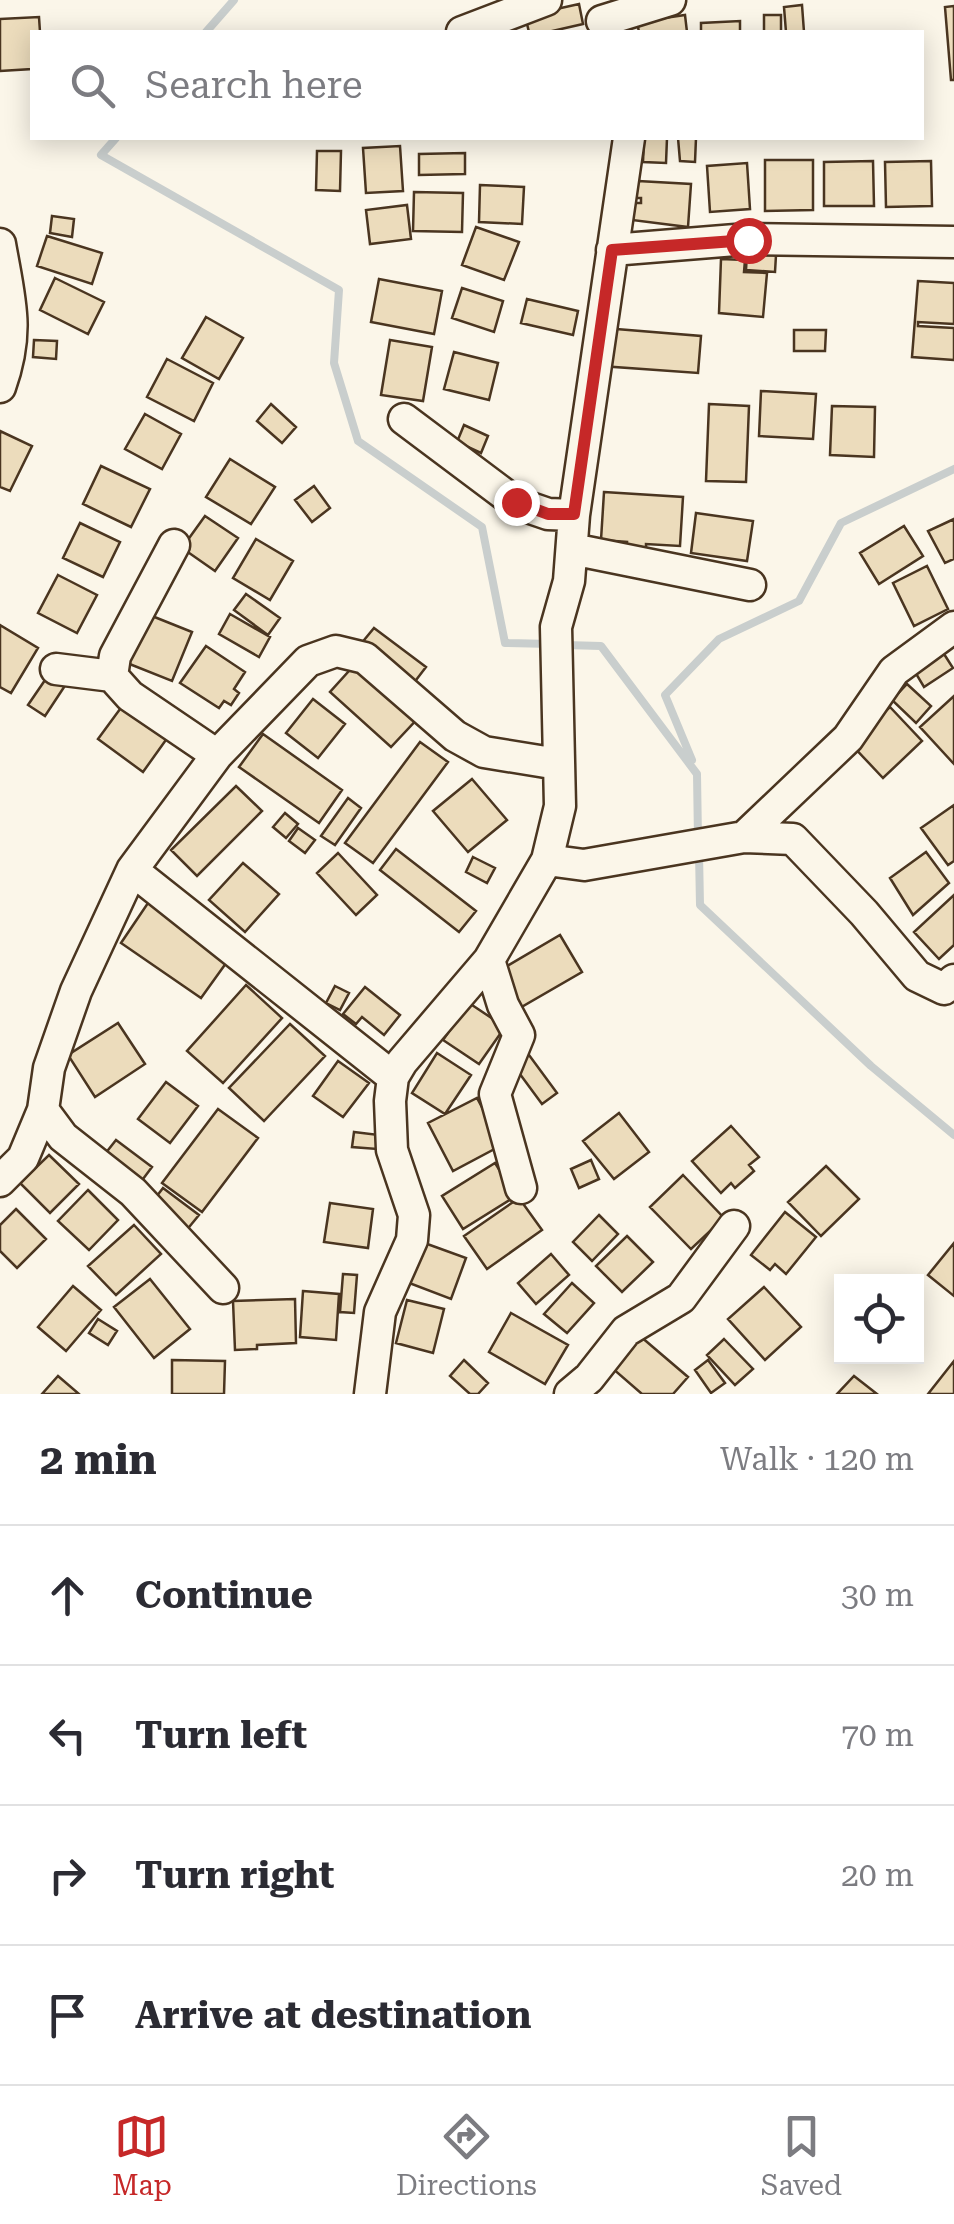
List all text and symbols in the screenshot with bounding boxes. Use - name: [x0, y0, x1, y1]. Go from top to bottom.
- search box: [30, 30, 924, 140]
- icon: search: [65, 58, 120, 113]
- text: Search here: [145, 63, 363, 107]
- route start: [726, 218, 772, 264]
- route end: [494, 480, 540, 526]
- map controls: [834, 1274, 924, 1364]
- button: locate: [834, 1274, 924, 1364]
- text: 2 min: [40, 1435, 157, 1484]
- text: Walk · 120 m: [720, 1440, 914, 1478]
- icon: ahead: [40, 1568, 95, 1623]
- text: Continue: [135, 1573, 313, 1617]
- text: 30 m: [841, 1576, 914, 1614]
- icon: left: [40, 1708, 95, 1763]
- text: Turn left: [135, 1713, 307, 1757]
- text: 70 m: [841, 1716, 914, 1754]
- icon: right: [40, 1848, 95, 1903]
- text: Turn right: [135, 1853, 334, 1897]
- text: 20 m: [841, 1856, 914, 1894]
- icon: arrive: [40, 1988, 95, 2043]
- text: Arrive at destination: [135, 1993, 531, 2037]
- tab: Map: [112, 2109, 172, 2202]
- tab: Directions: [396, 2109, 537, 2202]
- tab: Saved: [761, 2109, 842, 2202]

